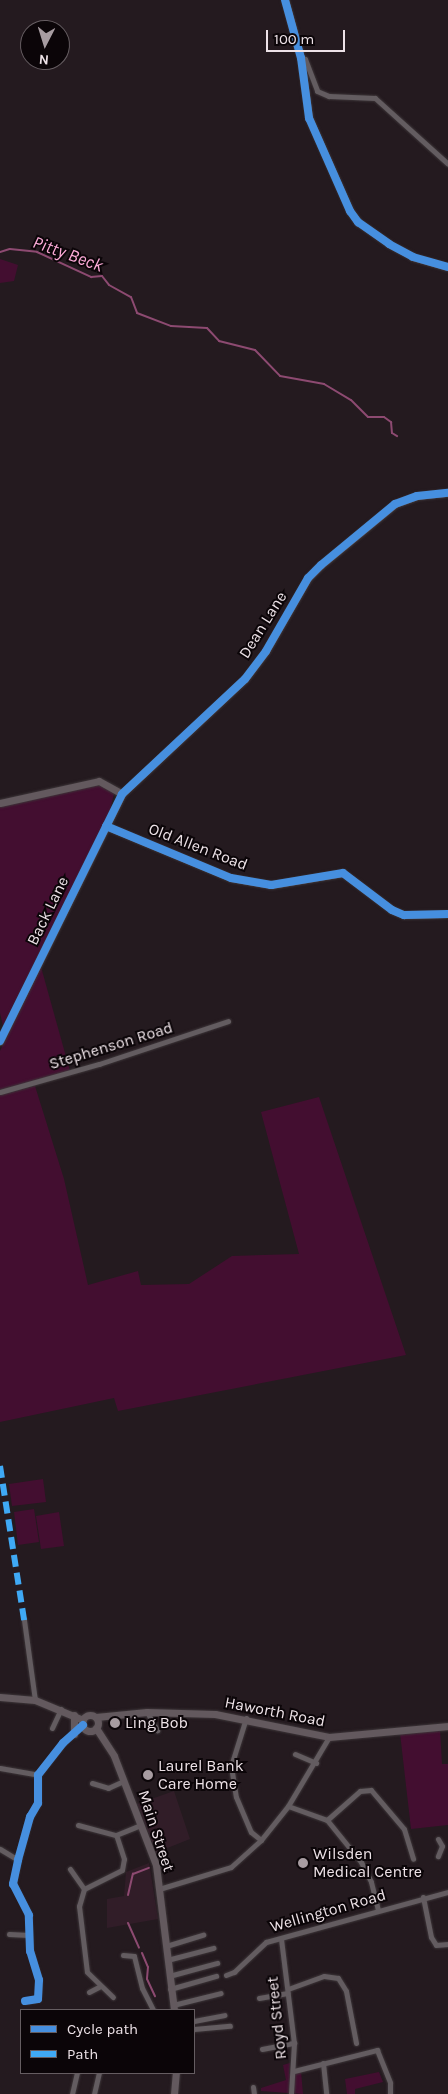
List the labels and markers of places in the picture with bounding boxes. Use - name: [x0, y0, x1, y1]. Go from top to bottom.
- place label: Ling Bob: [125, 1713, 188, 1733]
- marker: Ling Bob: [109, 1717, 121, 1729]
- place label: Laurel Bank Care Home: [158, 1756, 244, 1794]
- marker: Laurel Bank Care Home: [142, 1769, 154, 1781]
- place label: Wilsden Medical Centre: [313, 1844, 422, 1882]
- marker: Wilsden Medical Centre: [297, 1857, 309, 1869]

